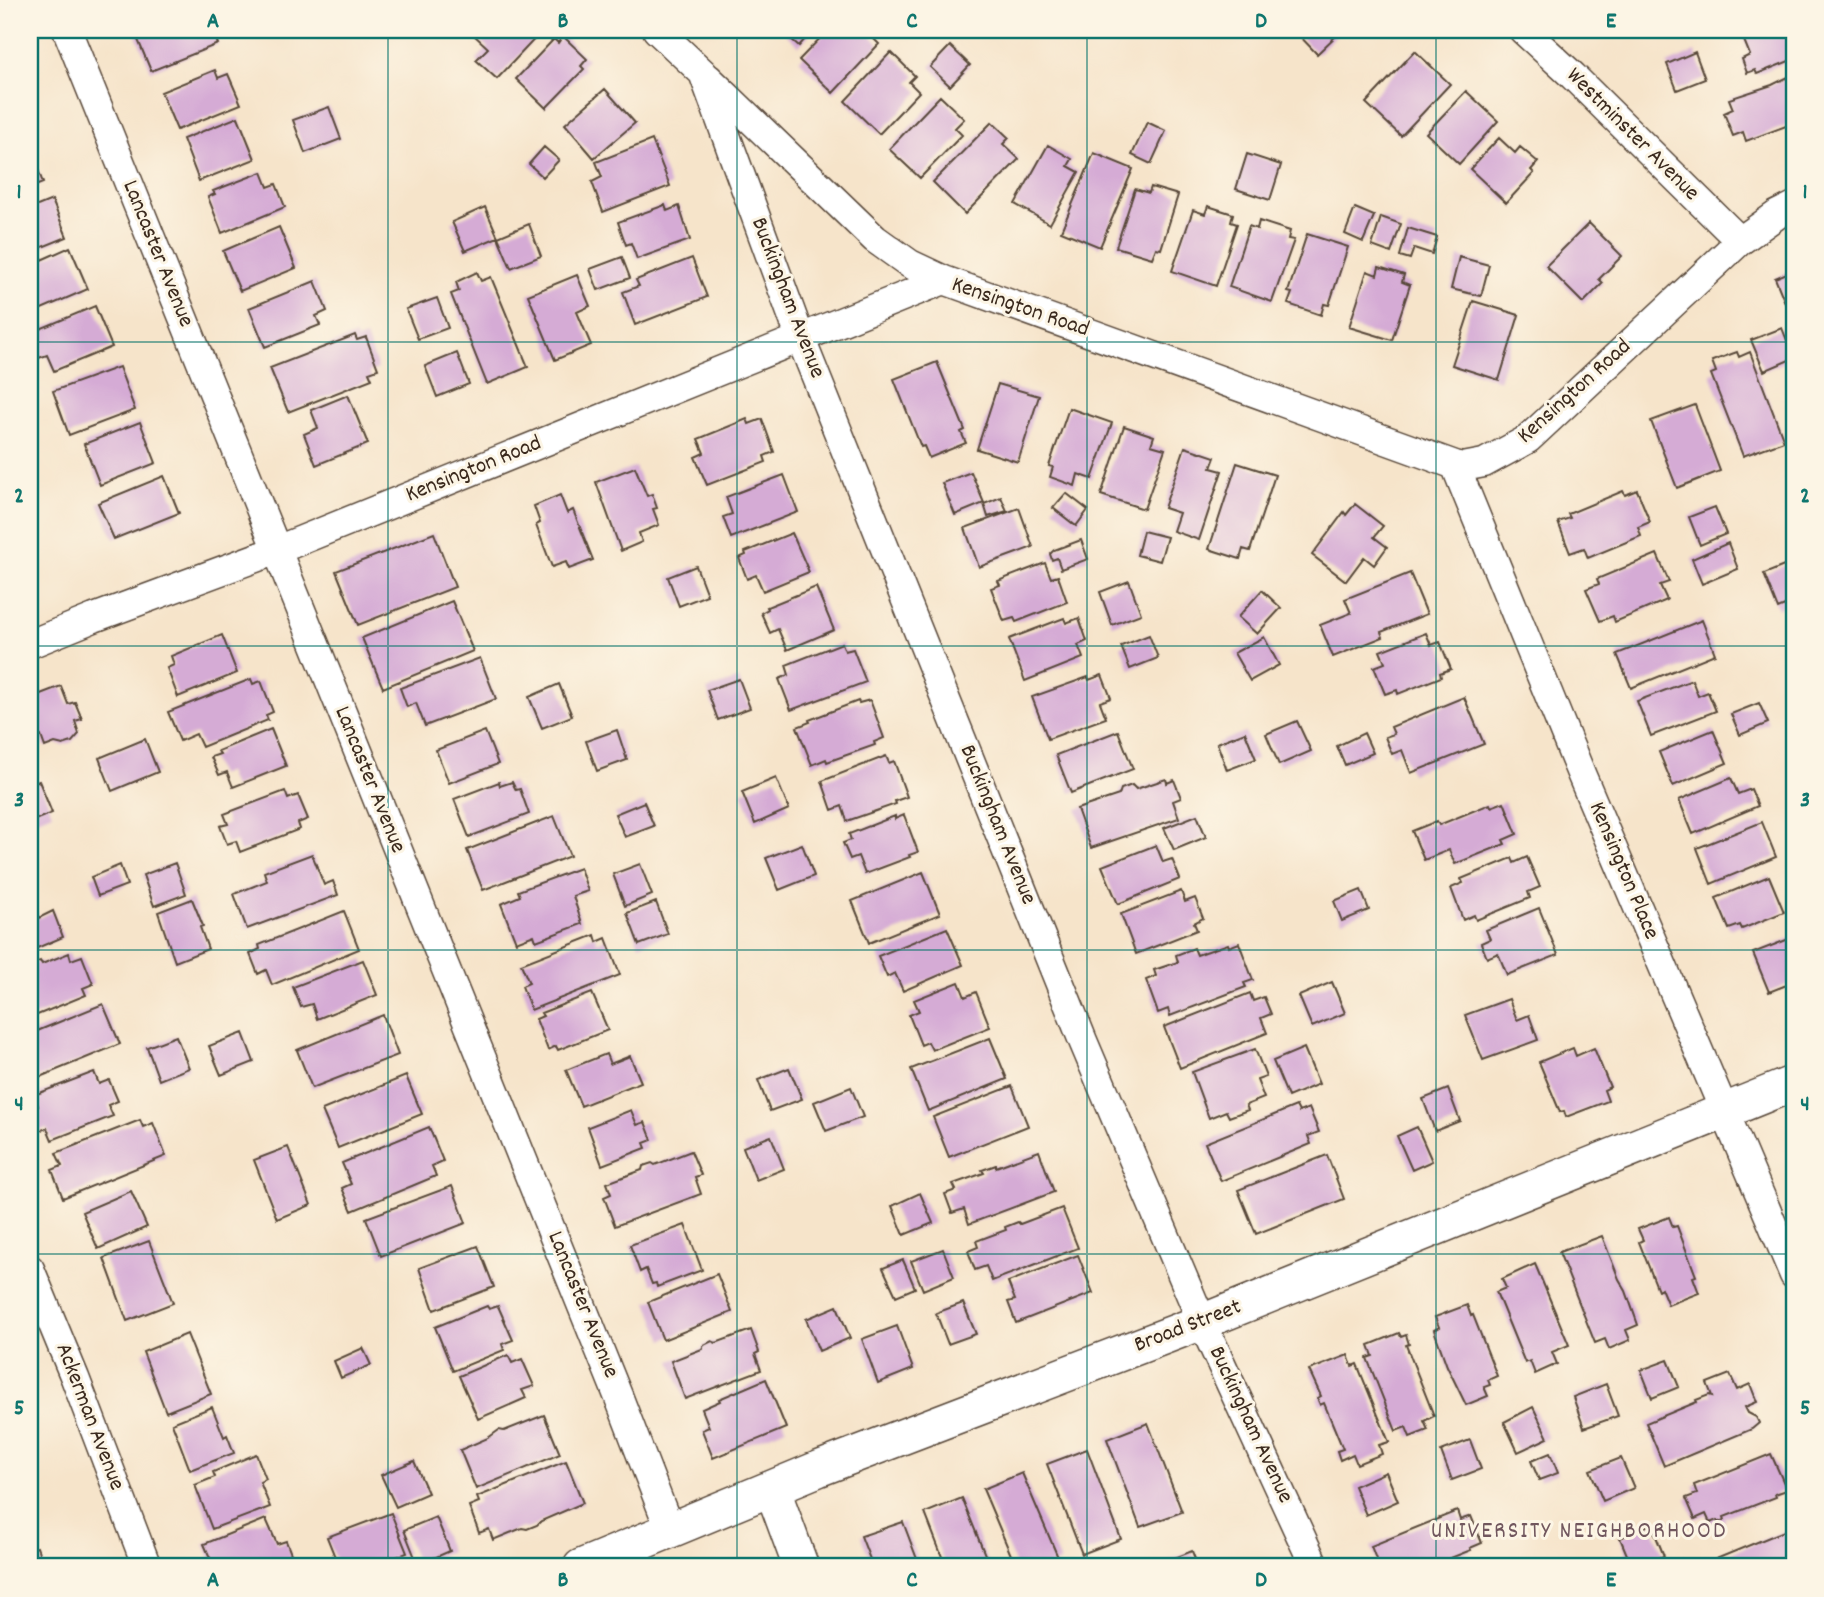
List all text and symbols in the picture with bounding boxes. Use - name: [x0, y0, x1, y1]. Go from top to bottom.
- text: A: [207, 6, 219, 39]
- text: B: [558, 6, 569, 39]
- text: C: [906, 6, 918, 39]
- text: D: [1255, 6, 1267, 39]
- text: E: [1606, 6, 1617, 39]
- street label: Westminster Avenue: [1558, 61, 1706, 209]
- street label: Lancaster Avenue: [113, 176, 201, 332]
- text: 1: [16, 177, 22, 210]
- text: 1: [1802, 177, 1808, 210]
- street label: Buckingham Avenue: [741, 213, 833, 383]
- street label: Kensington Road: [947, 269, 1093, 347]
- street label: Kensington Road: [1511, 332, 1639, 452]
- street label: Kensington Road: [401, 428, 547, 512]
- text: 2: [14, 481, 24, 514]
- text: 2: [1800, 481, 1810, 514]
- street label: Lancaster Avenue: [325, 702, 413, 858]
- street label: Buckingham Avenue: [950, 740, 1044, 910]
- text: 3: [14, 785, 24, 818]
- text: 3: [1800, 785, 1810, 818]
- street label: Kensington Place: [1579, 797, 1667, 945]
- text: 4: [14, 1089, 24, 1122]
- text: 4: [1800, 1089, 1810, 1122]
- street label: Lancaster Avenue: [538, 1227, 626, 1383]
- street label: Broad Street: [1130, 1291, 1246, 1363]
- street label: Ackerman Avenue: [46, 1339, 132, 1495]
- street label: Buckingham Avenue: [1199, 1341, 1301, 1509]
- text: 5: [14, 1393, 24, 1426]
- text: 5: [1800, 1393, 1810, 1426]
- district label: UNIVERSITY NEIGHBORHOOD: [1431, 1515, 1727, 1549]
- text: A: [207, 1565, 219, 1597]
- text: B: [558, 1565, 569, 1597]
- text: C: [906, 1565, 918, 1597]
- text: D: [1255, 1565, 1267, 1597]
- text: E: [1606, 1565, 1617, 1597]

